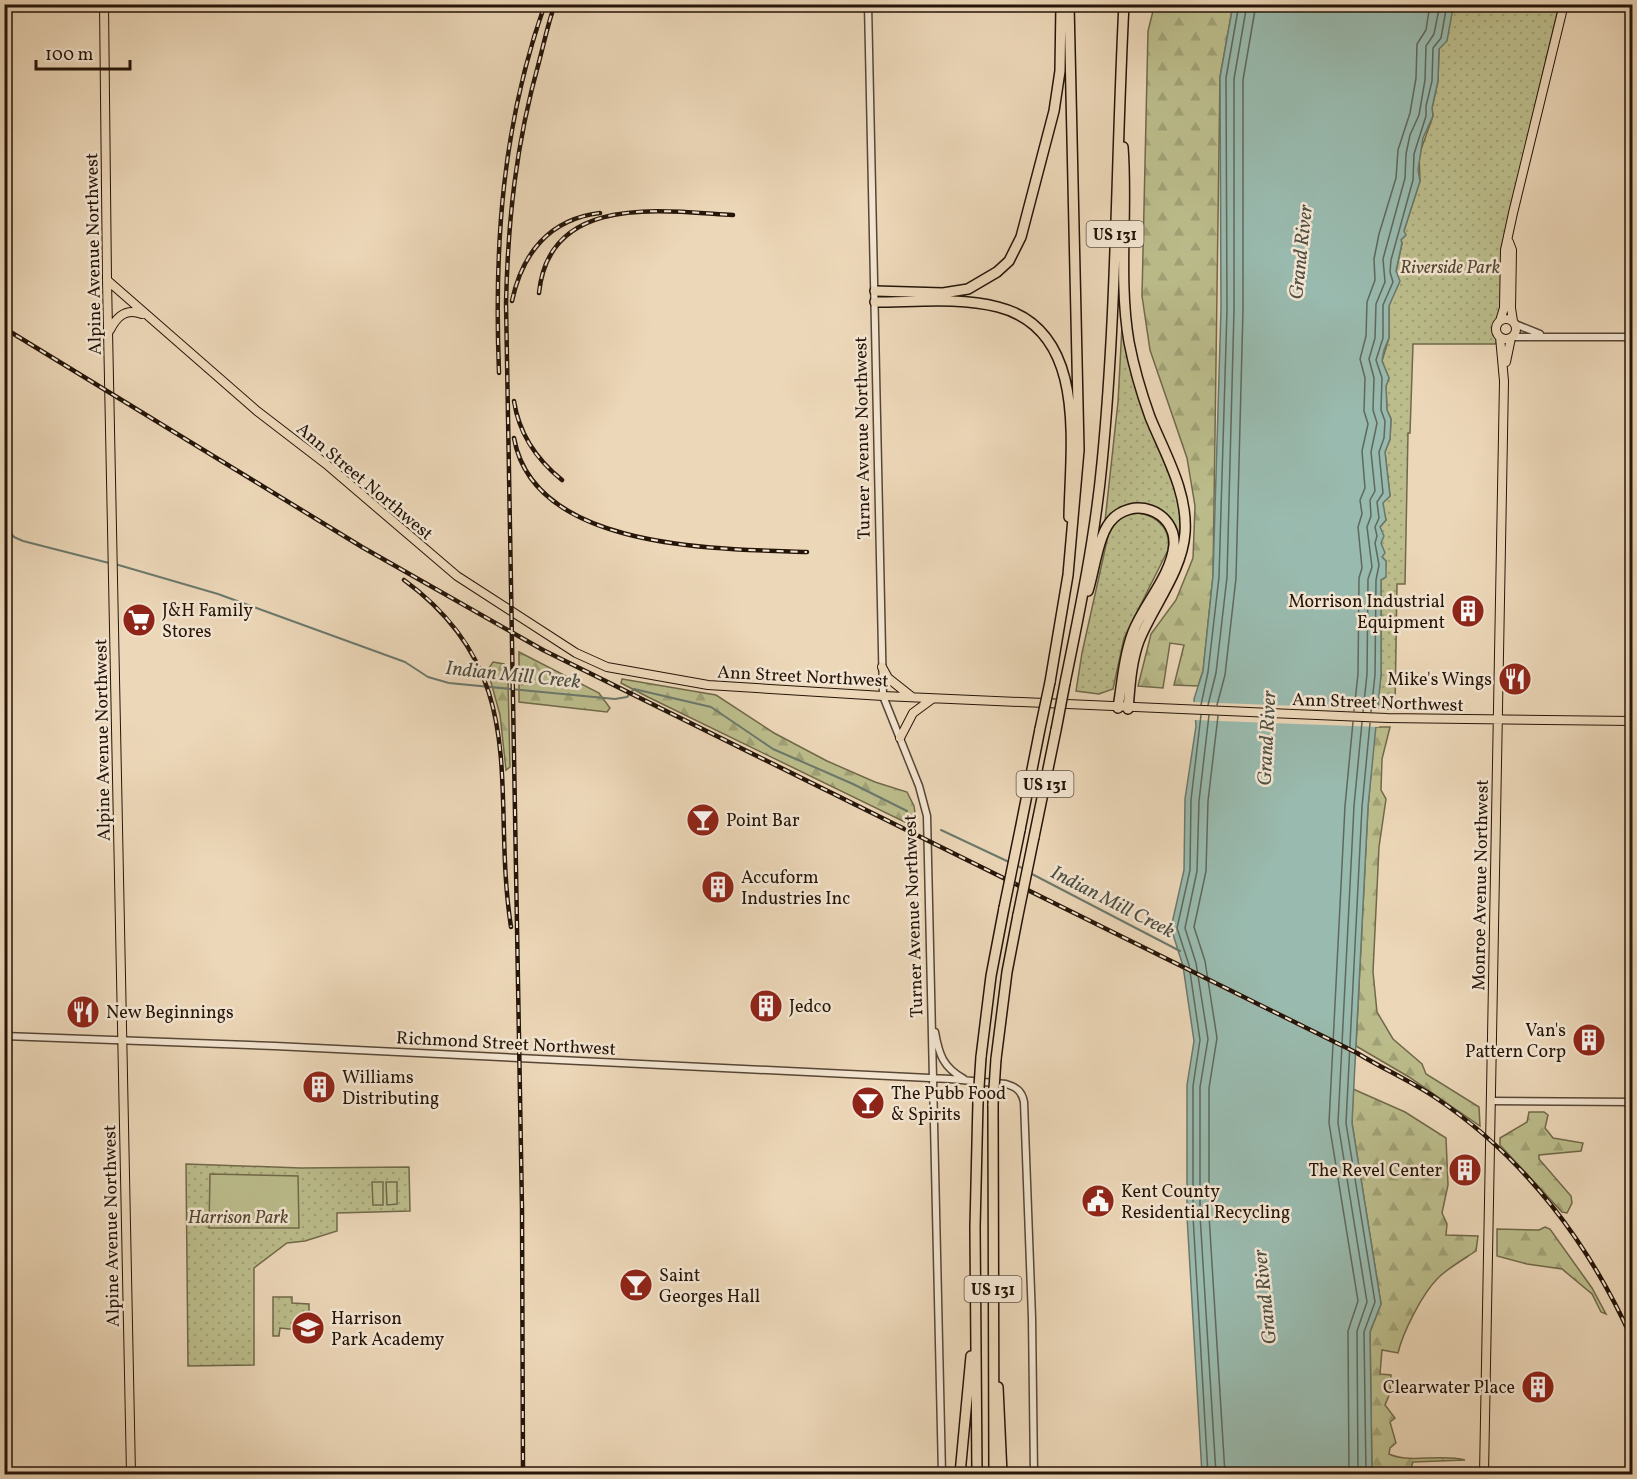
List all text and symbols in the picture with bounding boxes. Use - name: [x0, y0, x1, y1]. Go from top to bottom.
- scale bar: [36, 33, 130, 71]
- text: 100 m: [45, 43, 94, 68]
- street label: Alpine Avenue Northwest: [80, 153, 109, 355]
- water label: Grand River: [1283, 203, 1321, 301]
- road number: US 131: [1086, 221, 1144, 247]
- park label: Riverside Park: [1400, 256, 1500, 281]
- street label: Turner Avenue Northwest: [849, 336, 878, 540]
- street label: Ann Street Northwest: [290, 417, 438, 547]
- place label: Morrison Industrial Equipment: [1288, 590, 1445, 636]
- building icon: Morrison Industrial Equipment: [1450, 593, 1486, 629]
- place label: J&H Family Stores: [162, 599, 253, 645]
- supermarket icon: J&H Family Stores: [121, 602, 157, 638]
- street label: Alpine Avenue Northwest: [89, 639, 118, 841]
- water label: Indian Mill Creek: [444, 655, 582, 697]
- street label: Ann Street Northwest: [717, 661, 889, 694]
- restaurant icon: Mike's Wings: [1497, 661, 1533, 697]
- place label: Mike's Wings: [1387, 668, 1492, 693]
- street label: Ann Street Northwest: [1292, 688, 1464, 719]
- water label: Grand River: [1252, 689, 1284, 786]
- road number: US 131: [1016, 771, 1074, 797]
- street label: Monroe Avenue Northwest: [1467, 779, 1496, 991]
- bar icon: Point Bar: [685, 802, 721, 838]
- place label: Point Bar: [726, 809, 800, 834]
- street label: Turner Avenue Northwest: [898, 814, 931, 1018]
- water label: Indian Mill Creek: [1045, 859, 1179, 946]
- place label: Accuform Industries Inc: [741, 866, 850, 912]
- building icon: Accuform Industries Inc: [700, 869, 736, 905]
- building icon: Jedco: [748, 988, 784, 1024]
- restaurant icon: New Beginnings: [65, 994, 101, 1030]
- place label: Jedco: [789, 995, 831, 1020]
- place label: New Beginnings: [106, 1001, 234, 1026]
- place label: Van's Pattern Corp: [1465, 1019, 1566, 1065]
- building icon: Van's Pattern Corp: [1571, 1022, 1607, 1058]
- street label: Richmond Street Northwest: [395, 1026, 616, 1063]
- place label: Williams Distributing: [342, 1066, 439, 1112]
- building icon: Williams Distributing: [301, 1069, 337, 1105]
- place label: The Pubb Food & Spirits: [891, 1082, 1006, 1128]
- bar icon: The Pubb Food & Spirits: [850, 1085, 886, 1121]
- street label: Alpine Avenue Northwest: [98, 1125, 127, 1327]
- building icon: The Revel Center: [1447, 1152, 1483, 1188]
- place label: The Revel Center: [1309, 1159, 1442, 1184]
- place label: Kent County Residential Recycling: [1121, 1180, 1290, 1226]
- public building icon: Kent County Residential Recycling: [1080, 1183, 1116, 1219]
- park label: Harrison Park: [188, 1206, 288, 1231]
- water label: Grand River: [1247, 1247, 1285, 1346]
- place label: Saint Georges Hall: [659, 1264, 760, 1310]
- bar icon: Saint Georges Hall: [618, 1267, 654, 1303]
- road number: US 131: [964, 1276, 1022, 1302]
- place label: Harrison Park Academy: [331, 1307, 445, 1353]
- school or university icon: Harrison Park Academy: [290, 1310, 326, 1346]
- building icon: Clearwater Place: [1520, 1369, 1556, 1405]
- place label: Clearwater Place: [1383, 1376, 1515, 1401]

